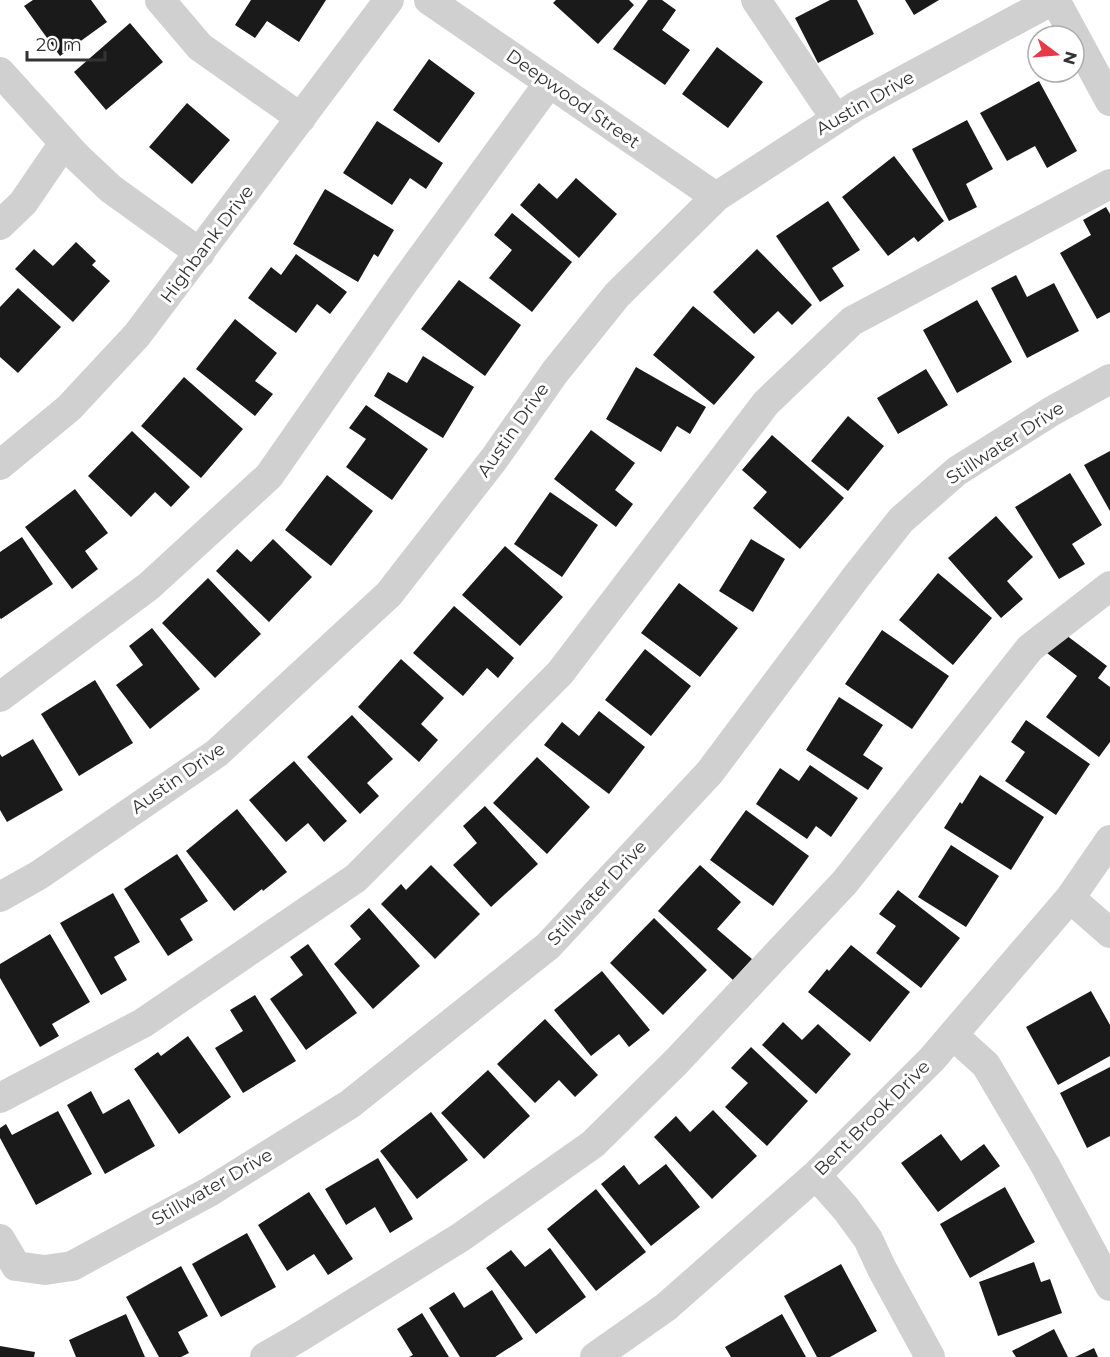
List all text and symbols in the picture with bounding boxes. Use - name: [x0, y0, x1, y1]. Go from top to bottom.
- scale bar: [27, 24, 105, 62]
- north arrow: [1026, 24, 1086, 84]
- text: 20 m: [36, 34, 82, 56]
- street label: Deepwood Street: [502, 45, 644, 153]
- text: N: [1059, 49, 1081, 67]
- street label: Austin Drive: [812, 66, 918, 140]
- street label: Highbank Drive: [156, 181, 258, 307]
- street label: Austin Drive: [473, 379, 554, 481]
- street label: Stillwater Drive: [942, 397, 1068, 489]
- street label: Austin Drive: [127, 737, 229, 818]
- street label: Stillwater Drive: [543, 836, 651, 950]
- street label: Bent Brook Drive: [810, 1056, 934, 1180]
- street label: Stillwater Drive: [148, 1143, 276, 1231]

